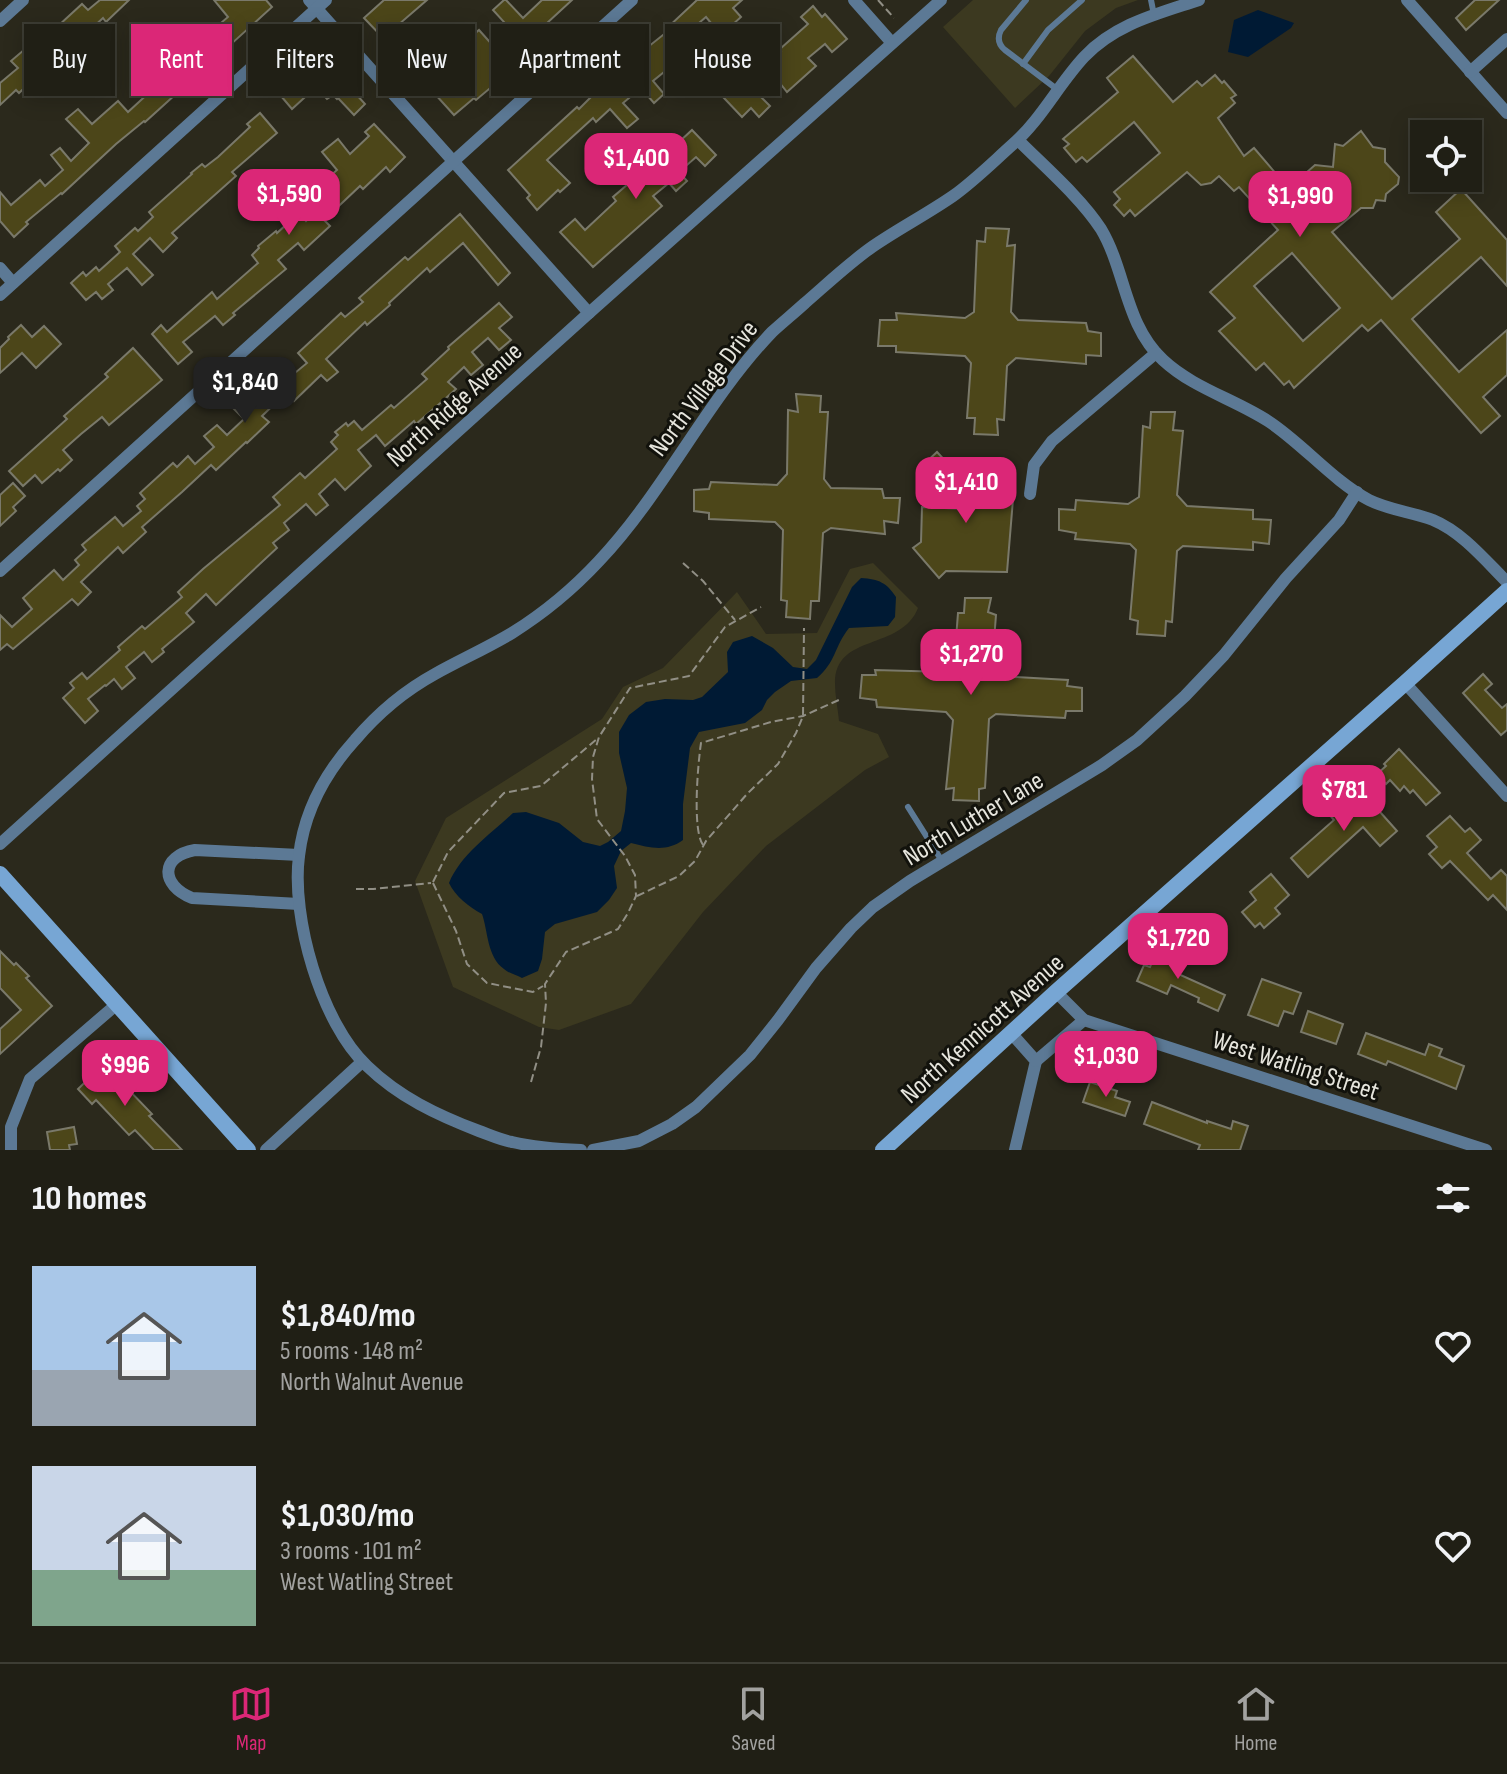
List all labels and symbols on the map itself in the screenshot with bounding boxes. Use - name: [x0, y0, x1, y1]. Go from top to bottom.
- pin: $1,400: [571, 133, 701, 201]
- pin: $1,590: [224, 169, 354, 237]
- pin: $1,990: [1235, 171, 1365, 239]
- street label: North Village Drive: [643, 315, 765, 463]
- street label: North Ridge Avenue: [381, 336, 529, 474]
- pin: $1,840: [180, 357, 310, 425]
- pin: $1,410: [901, 457, 1031, 525]
- pin: $1,270: [906, 629, 1036, 697]
- street label: North Luther Lane: [898, 765, 1049, 873]
- pin: $781: [1297, 765, 1391, 833]
- pin: $1,720: [1113, 913, 1243, 981]
- street label: North Kennicott Avenue: [895, 948, 1071, 1110]
- street label: West Watling Street: [1208, 1025, 1383, 1108]
- pin: $1,030: [1041, 1031, 1171, 1099]
- pin: $996: [78, 1040, 172, 1108]

